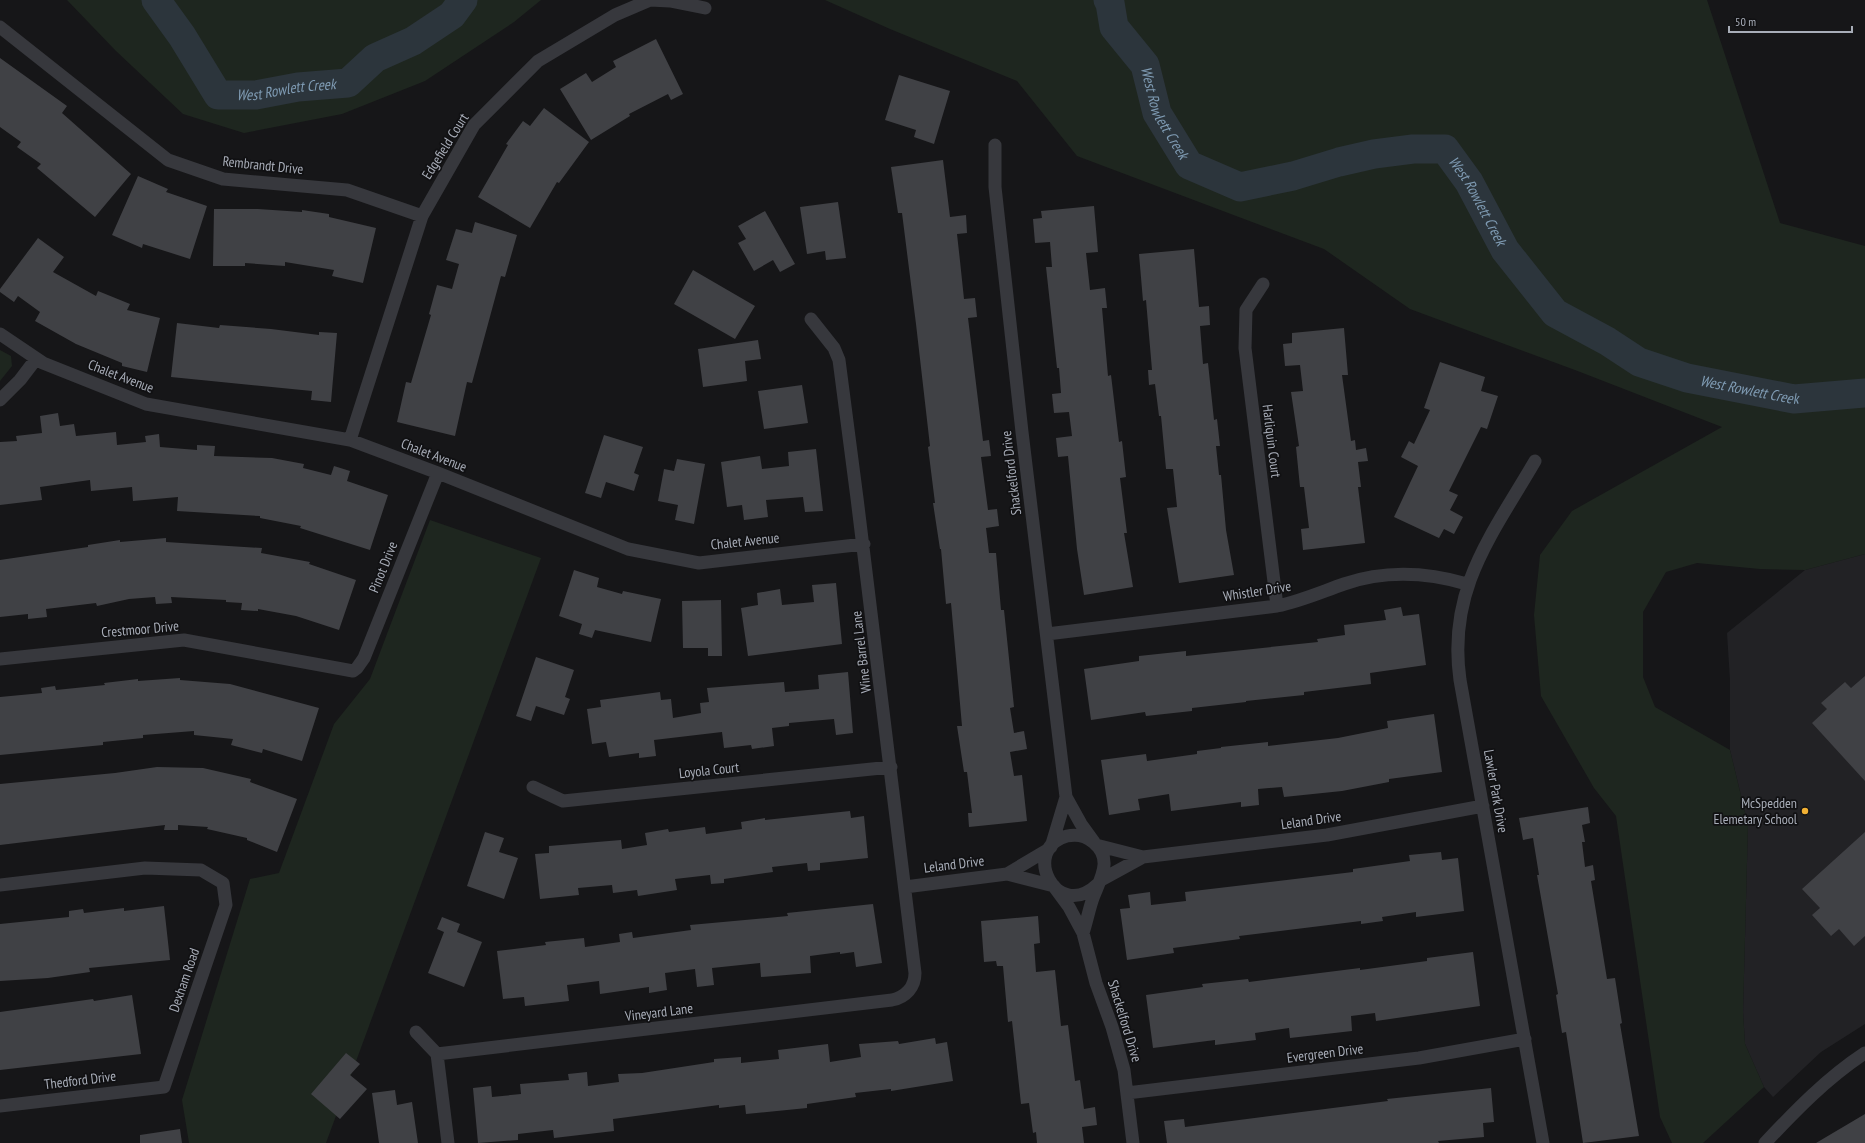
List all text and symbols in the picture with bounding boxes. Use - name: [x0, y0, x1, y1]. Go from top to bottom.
- scale bar: [1729, 8, 1852, 34]
- text: 50 m: [1735, 14, 1756, 29]
- water label: West Rowlett Creek: [1137, 64, 1194, 164]
- water label: West Rowlett Creek: [236, 74, 339, 104]
- street label: Edgefield Court: [418, 110, 472, 182]
- street label: Rembrandt Drive: [222, 152, 304, 178]
- water label: West Rowlett Creek: [1444, 152, 1512, 251]
- street label: Chalet Avenue: [86, 355, 157, 397]
- water label: West Rowlett Creek: [1698, 371, 1801, 408]
- street label: Harliquin Court: [1259, 403, 1285, 479]
- street label: Shackelford Drive: [997, 430, 1025, 516]
- street label: Chalet Avenue: [399, 434, 470, 476]
- street label: Chalet Avenue: [710, 528, 780, 554]
- street label: Pinot Drive: [365, 538, 402, 595]
- street label: Whistler Drive: [1222, 577, 1292, 605]
- street label: Wine Barrel Lane: [847, 610, 875, 694]
- street label: Crestmoor Drive: [100, 617, 180, 641]
- street label: Lawler Park Drive: [1480, 748, 1512, 834]
- street label: Loyola Court: [678, 758, 740, 782]
- place label: McSpedden Elemetary School: [1713, 794, 1798, 828]
- marker: McSpedden Elemetary School: [1800, 806, 1810, 816]
- street label: Leland Drive: [1280, 807, 1342, 833]
- street label: Leland Drive: [923, 851, 985, 877]
- street label: Dexham Road: [165, 946, 203, 1014]
- street label: Shackelford Drive: [1104, 978, 1146, 1064]
- street label: Vineyard Lane: [623, 999, 694, 1025]
- street label: Evergreen Drive: [1286, 1039, 1364, 1067]
- street label: Thedford Drive: [43, 1067, 117, 1093]

